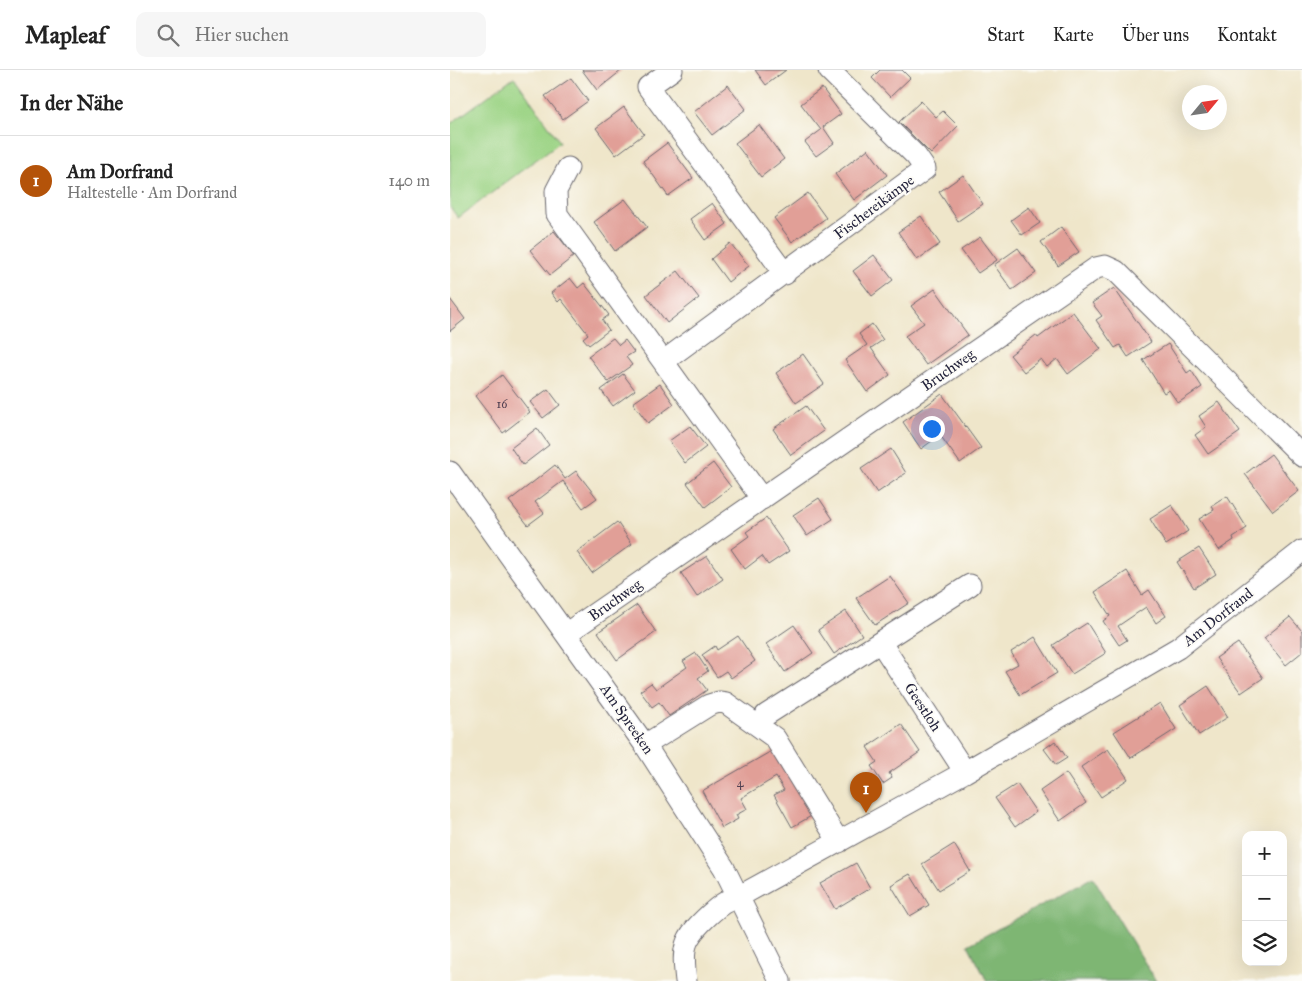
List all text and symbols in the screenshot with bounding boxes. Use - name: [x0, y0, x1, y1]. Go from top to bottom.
- search box: [136, 12, 486, 57]
- text: Mapleaf: [25, 20, 106, 50]
- icon: search: [154, 21, 182, 49]
- text: Hier suchen: [194, 23, 289, 46]
- text: Start: [987, 24, 1025, 46]
- text: Karte: [1053, 24, 1094, 46]
- text: Über uns: [1122, 24, 1189, 46]
- text: Kontakt: [1217, 24, 1277, 46]
- north arrow: [1182, 85, 1227, 130]
- text: In der Nähe: [20, 90, 123, 116]
- text: Am Dorfrand: [67, 160, 173, 183]
- text: 1: [33, 171, 39, 190]
- text: 140 m: [389, 171, 430, 190]
- street label: Fischereikämpe: [830, 171, 918, 243]
- text: Haltestelle · Am Dorfrand: [67, 183, 237, 202]
- street label: Bruchweg: [918, 345, 979, 395]
- house number: 16: [497, 397, 508, 411]
- your location: [919, 416, 945, 442]
- street label: Bruchweg: [585, 575, 646, 625]
- street label: Am Dorfrand: [1179, 584, 1257, 650]
- street label: Geestloh: [901, 679, 946, 735]
- street label: Am Spreeken: [596, 680, 658, 757]
- pin: 1: [850, 772, 882, 813]
- house number: 4: [737, 776, 744, 790]
- map controls: [1242, 831, 1287, 966]
- button: +: [1242, 831, 1287, 876]
- button: −: [1242, 876, 1287, 921]
- button: layers: [1242, 921, 1287, 966]

